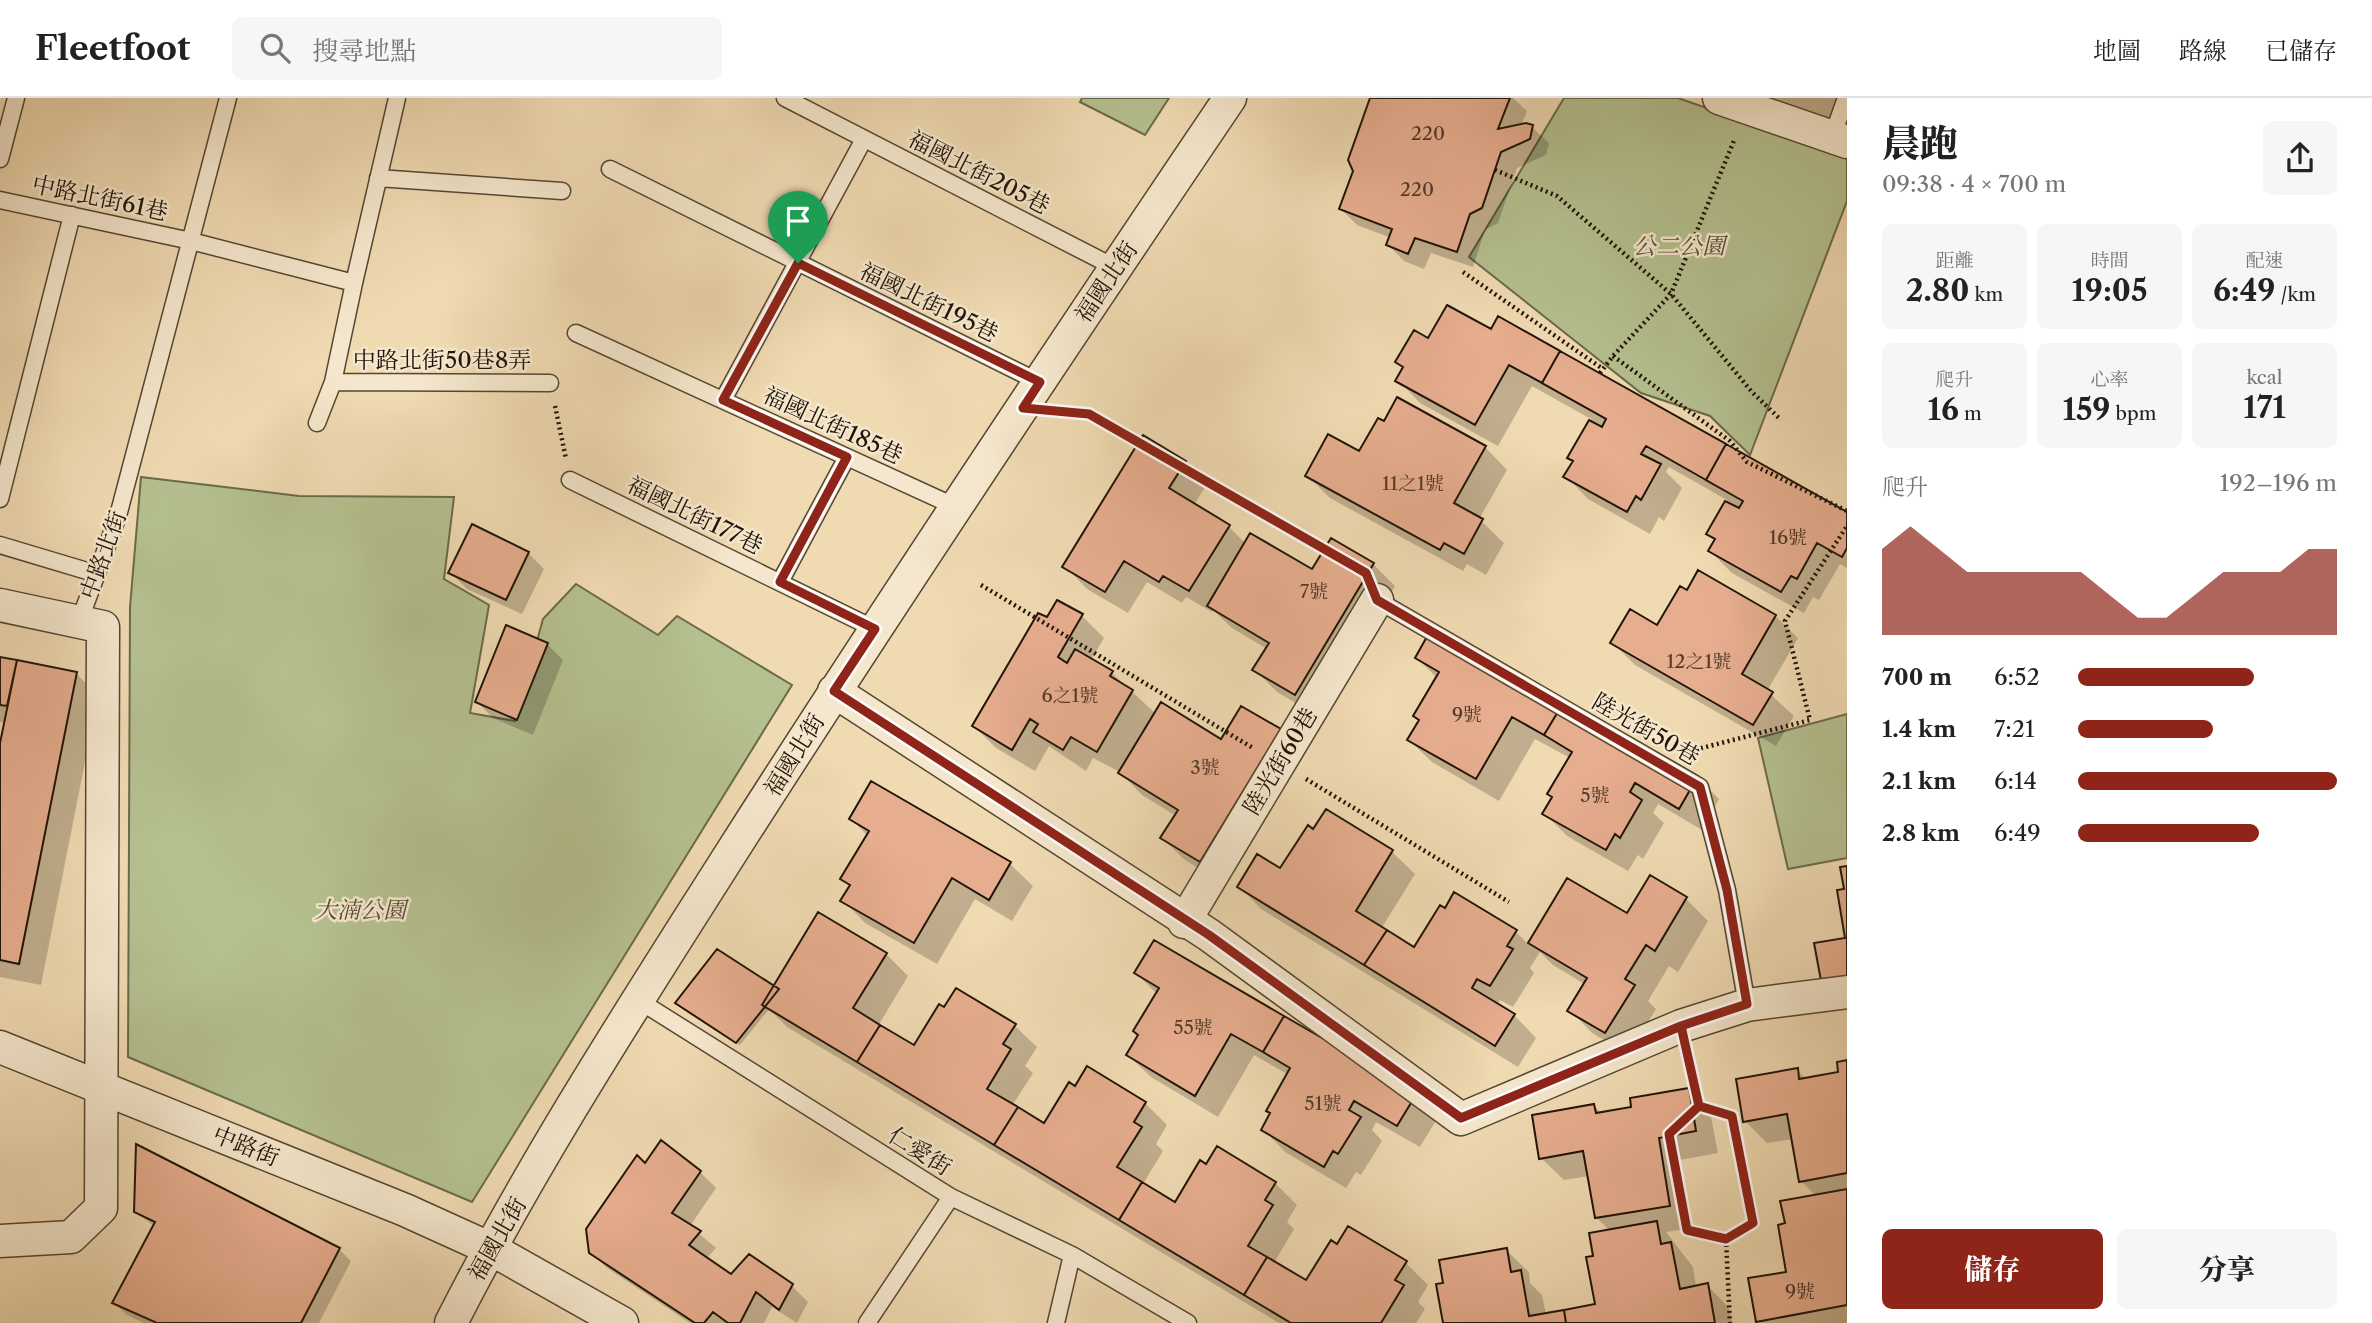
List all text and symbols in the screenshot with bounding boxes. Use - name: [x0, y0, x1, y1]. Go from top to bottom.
- search box: [232, 17, 722, 80]
- text: Fleetfoot: [35, 28, 190, 69]
- icon: search: [256, 29, 294, 67]
- text: 搜尋地點: [312, 35, 416, 67]
- text: 地圖: [2093, 36, 2141, 65]
- text: 路線: [2179, 36, 2227, 65]
- text: 已儲存: [2265, 36, 2337, 65]
- text: 晨跑: [1882, 120, 1958, 167]
- button: share: [2263, 121, 2337, 195]
- house number: 220: [1411, 122, 1445, 145]
- street label: 福國北街205巷: [903, 124, 1055, 220]
- street label: 中路北街61巷: [30, 170, 170, 226]
- text: 09:38 · 4 × 700 m: [1882, 170, 2066, 198]
- house number: 220: [1400, 178, 1434, 201]
- pin: [768, 191, 828, 263]
- icon: arrive: [779, 202, 817, 240]
- park label: 公二公園: [1633, 232, 1729, 260]
- street label: 福國北街: [1069, 236, 1143, 328]
- text: 距離: [1935, 249, 1974, 272]
- text: 時間: [2090, 249, 2129, 272]
- text: 配速: [2245, 249, 2284, 272]
- street label: 福國北街195巷: [855, 256, 1003, 348]
- text: 2.80: [1906, 272, 1969, 309]
- text: 19:05: [2072, 272, 2147, 309]
- text: 6:49: [2213, 272, 2275, 309]
- text: km: [1969, 283, 2003, 306]
- text: /km: [2275, 283, 2316, 306]
- street label: 中路北街50巷8弄: [353, 346, 531, 374]
- text: kcal: [2247, 366, 2282, 389]
- text: 爬升: [1935, 368, 1974, 391]
- text: 心率: [2090, 368, 2129, 391]
- street label: 福國北街185巷: [759, 380, 907, 470]
- text: 171: [2243, 389, 2286, 426]
- text: 16: [1927, 391, 1959, 428]
- text: 159: [2063, 391, 2111, 428]
- text: m: [1959, 402, 1982, 425]
- text: bpm: [2111, 402, 2156, 425]
- text: 192–196 m: [2220, 469, 2337, 497]
- street label: 福國北街177巷: [623, 470, 767, 560]
- house number: 11之1號: [1382, 472, 1444, 495]
- text: 爬升: [1882, 473, 1928, 501]
- street label: 中路北街: [74, 507, 132, 603]
- house number: 16號: [1769, 526, 1807, 549]
- house number: 7號: [1300, 580, 1328, 603]
- house number: 12之1號: [1667, 650, 1731, 673]
- text: 700 m: [1882, 663, 1952, 691]
- text: 6:52: [1994, 663, 2040, 691]
- house number: 6之1號: [1041, 684, 1099, 707]
- street label: 陸光街50巷: [1587, 687, 1705, 771]
- street label: 陸光街60巷: [1237, 702, 1323, 820]
- house number: 9號: [1452, 703, 1482, 726]
- street label: 福國北街: [758, 709, 830, 801]
- text: 1.4 km: [1882, 715, 1956, 743]
- text: 7:21: [1994, 715, 2035, 743]
- house number: 3號: [1190, 756, 1220, 779]
- text: 2.1 km: [1882, 767, 1956, 795]
- text: 6:14: [1994, 767, 2037, 795]
- house number: 5號: [1580, 784, 1610, 807]
- text: 2.8 km: [1882, 819, 1960, 847]
- text: 6:49: [1994, 819, 2041, 847]
- park label: 大湳公園: [314, 896, 410, 924]
- house number: 55號: [1173, 1016, 1213, 1039]
- house number: 51號: [1304, 1092, 1342, 1115]
- street label: 中路街: [209, 1120, 283, 1172]
- street label: 仁愛街: [883, 1121, 957, 1181]
- street label: 福國北街: [462, 1192, 532, 1286]
- button: 儲存: [1882, 1229, 2103, 1309]
- button: 分享: [2117, 1229, 2337, 1309]
- house number: 9號: [1785, 1280, 1815, 1303]

